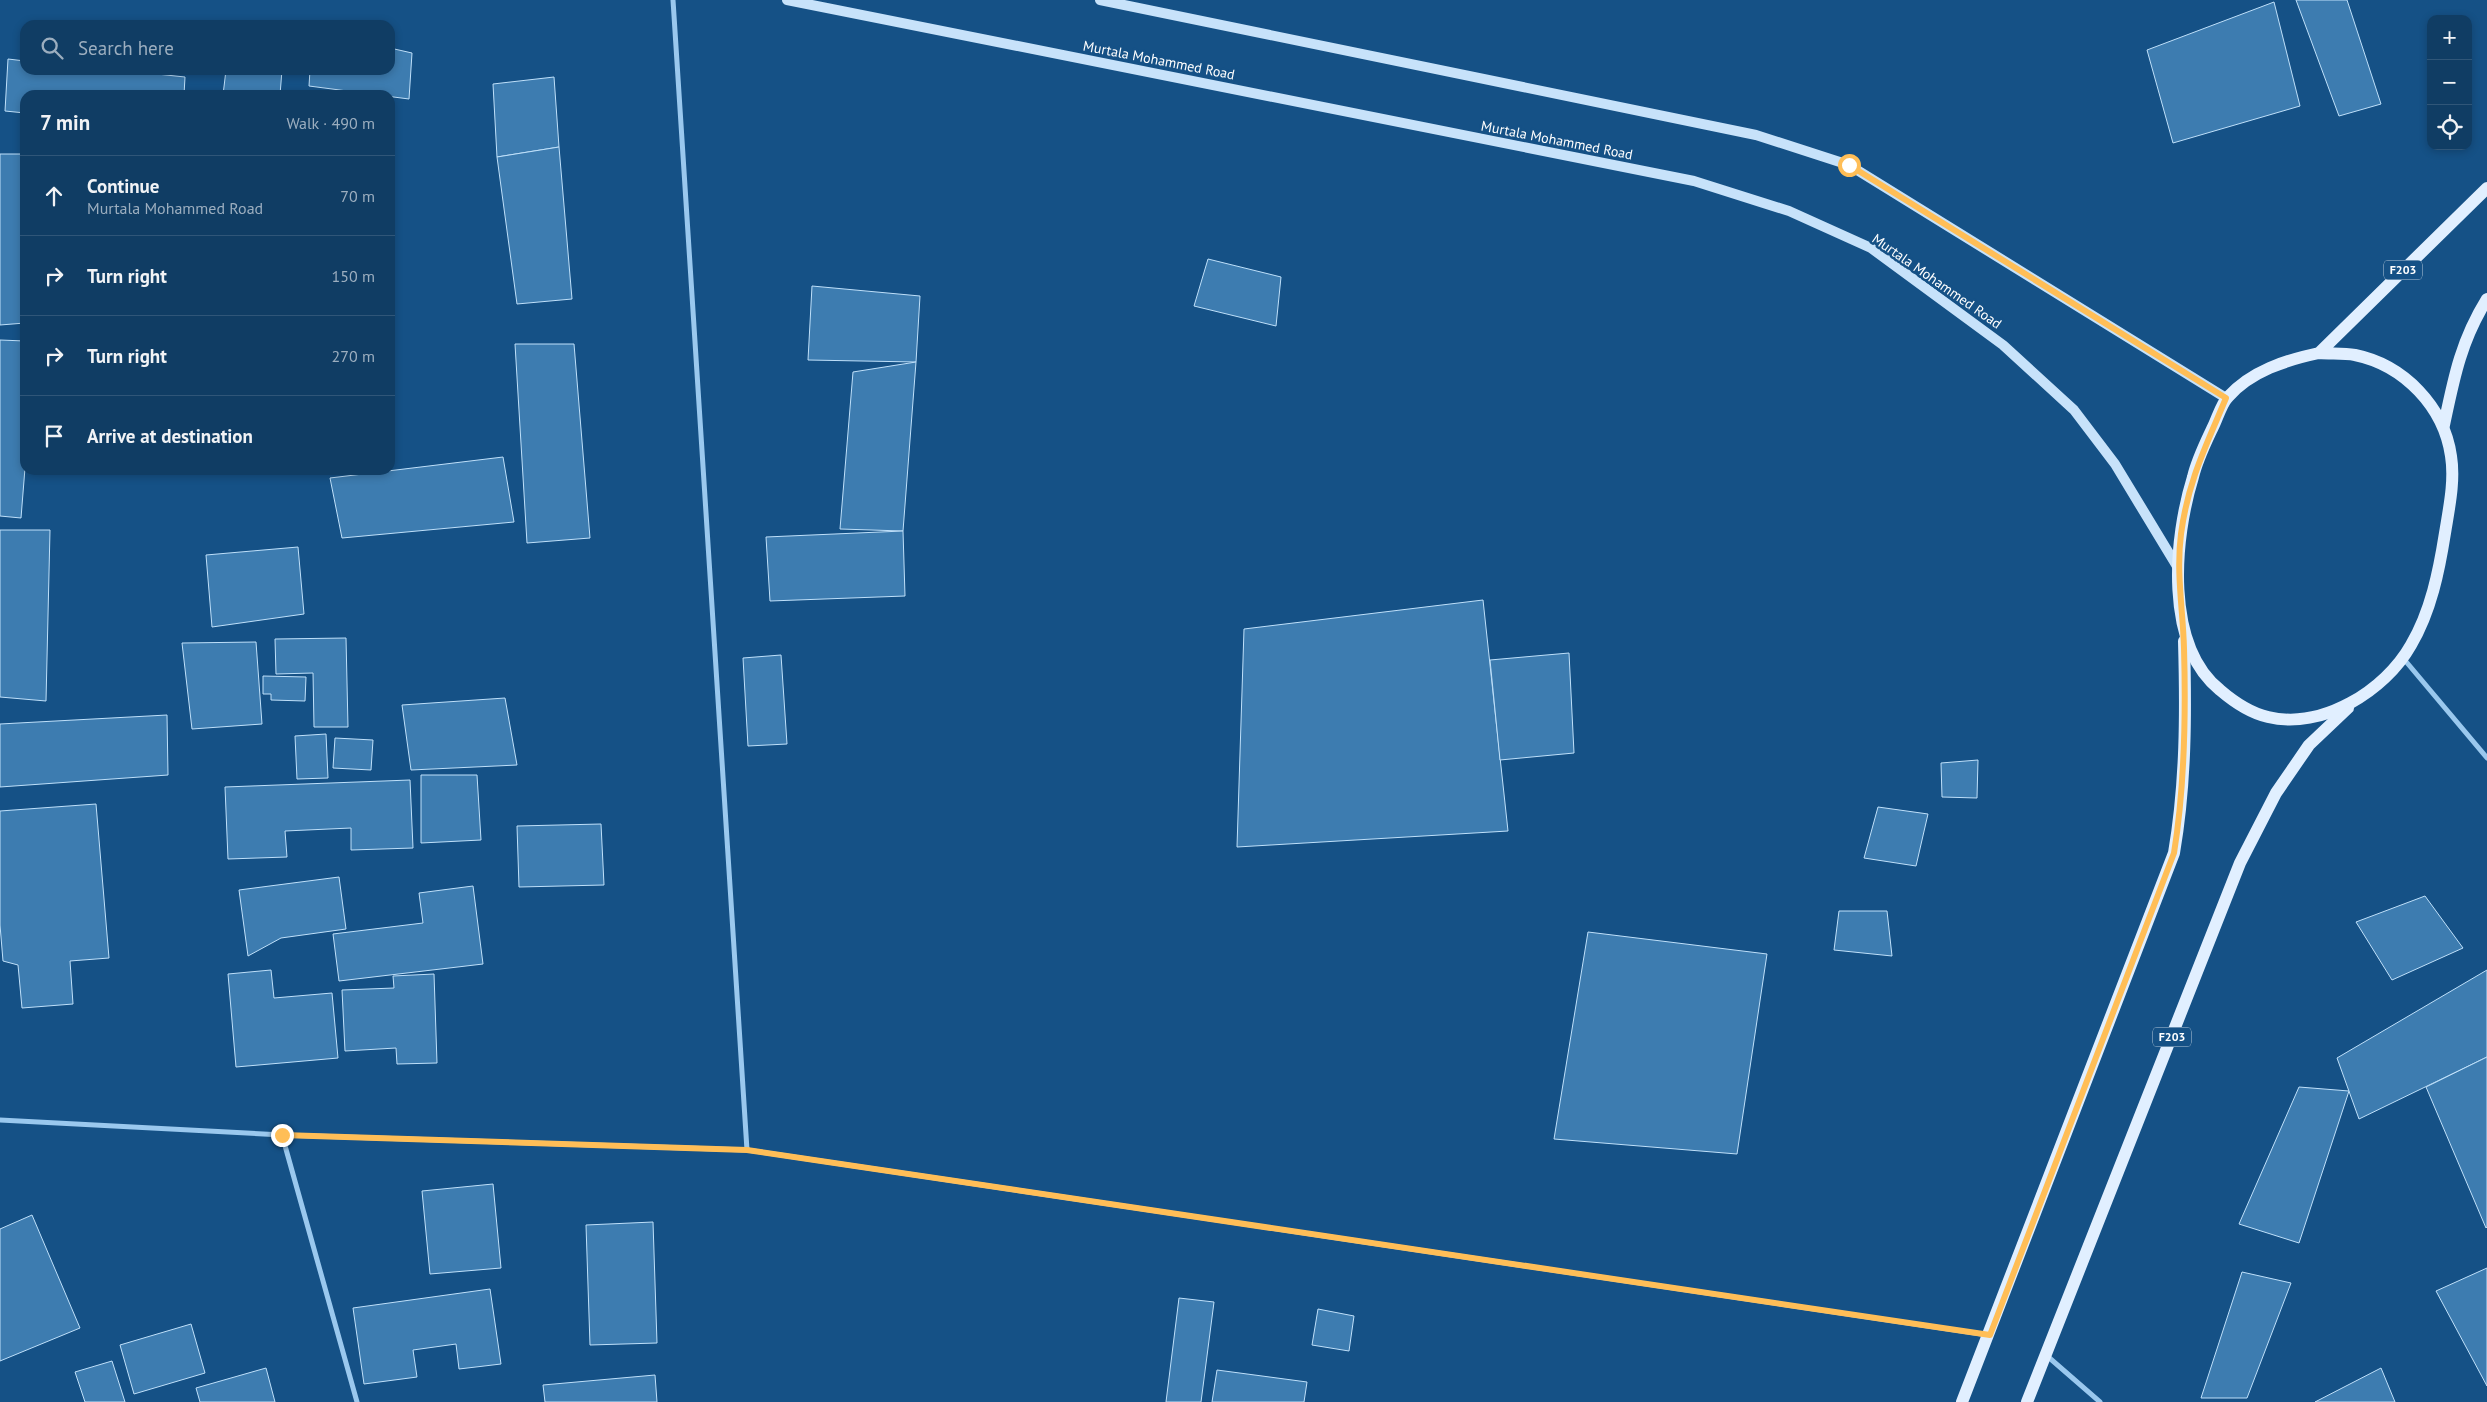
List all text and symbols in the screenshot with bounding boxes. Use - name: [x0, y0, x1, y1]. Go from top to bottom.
- map controls: [2427, 15, 2472, 150]
- button: +: [2427, 15, 2472, 60]
- search box: [20, 20, 395, 75]
- icon: search: [38, 34, 66, 62]
- text: Search here: [78, 36, 174, 60]
- street label: Murtala Mohammed Road: [1082, 36, 1236, 84]
- button: −: [2427, 60, 2472, 105]
- button: locate: [2427, 105, 2472, 150]
- text: 7 min: [40, 109, 90, 136]
- text: Walk · 490 m: [286, 113, 375, 133]
- street label: Murtala Mohammed Road: [1480, 116, 1634, 164]
- route start: [1838, 154, 1861, 177]
- text: Continue: [87, 174, 159, 198]
- icon: ahead: [40, 182, 68, 210]
- text: 70 m: [340, 186, 375, 206]
- text: Murtala Mohammed Road: [87, 198, 263, 218]
- street label: Murtala Mohammed Road: [1869, 229, 2005, 333]
- road number: F203: [2384, 260, 2422, 280]
- icon: right: [40, 262, 68, 290]
- text: Turn right: [87, 264, 167, 288]
- text: 150 m: [332, 266, 375, 286]
- icon: right: [40, 342, 68, 370]
- text: Turn right: [87, 344, 167, 368]
- text: 270 m: [332, 346, 375, 366]
- icon: arrive: [40, 422, 68, 450]
- text: Arrive at destination: [87, 424, 253, 448]
- road number: F203: [2153, 1028, 2191, 1046]
- route end: [271, 1124, 294, 1147]

